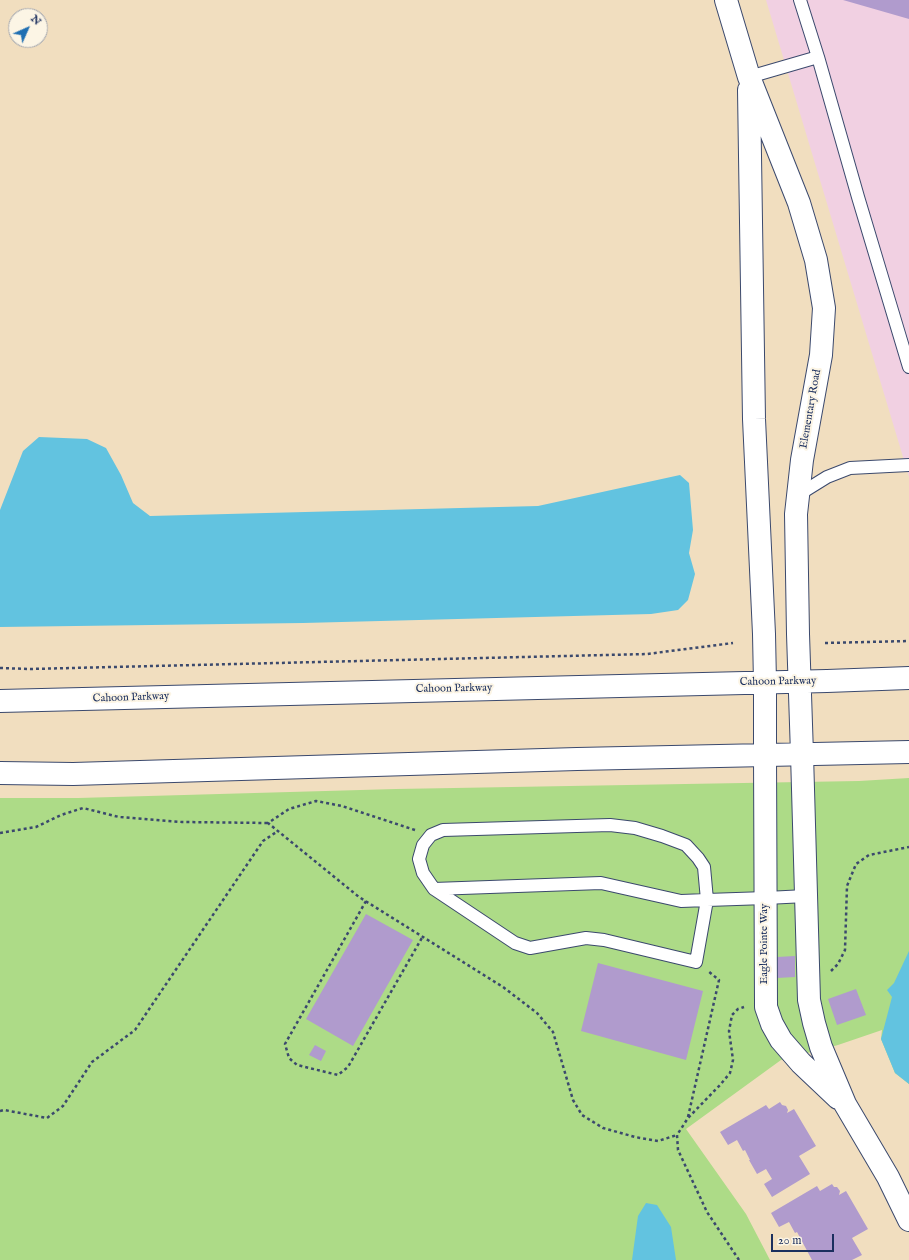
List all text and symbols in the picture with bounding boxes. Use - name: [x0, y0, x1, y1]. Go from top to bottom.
- north arrow: [8, 8, 48, 48]
- text: N: [27, 12, 44, 29]
- street label: Elementary Road: [798, 368, 824, 450]
- street label: Cahoon Parkway: [740, 675, 816, 689]
- street label: Cahoon Parkway: [416, 682, 492, 696]
- street label: Cahoon Parkway: [92, 690, 170, 706]
- street label: Eagle Pointe Way: [758, 904, 772, 984]
- scale bar: [773, 1226, 836, 1252]
- text: 20 m: [778, 1233, 801, 1248]

